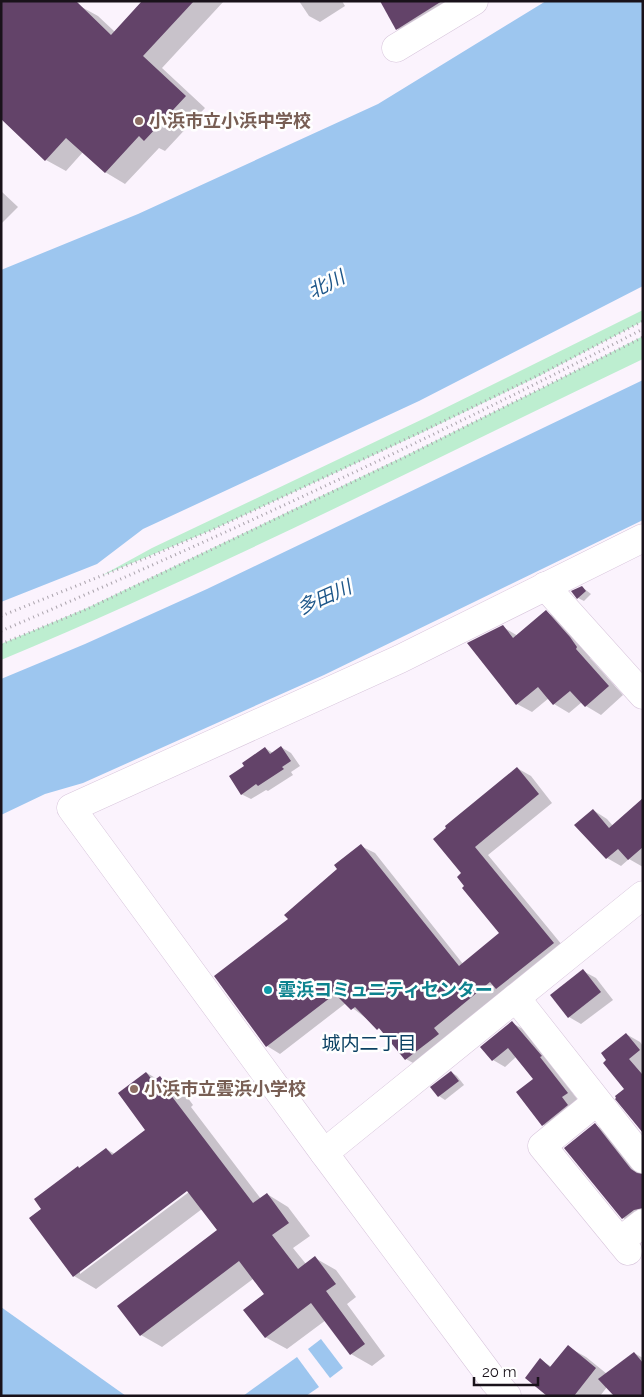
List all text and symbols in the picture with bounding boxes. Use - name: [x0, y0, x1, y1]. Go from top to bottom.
- place label: 小浜市立小浜中学校: [149, 110, 311, 131]
- marker: 小浜市立小浜中学校: [133, 115, 145, 127]
- water label: 北川: [304, 265, 350, 302]
- water label: 多田川: [293, 575, 356, 619]
- place label: 雲浜コミュニティセンター: [278, 979, 493, 1000]
- marker: 雲浜コミュニティセンター: [262, 984, 274, 996]
- district label: 城内二丁目: [321, 1032, 417, 1054]
- place label: 小浜市立雲浜小学校: [144, 1078, 306, 1099]
- marker: 小浜市立雲浜小学校: [128, 1083, 140, 1095]
- scale bar: [474, 1354, 538, 1386]
- text: 20 m: [482, 1363, 517, 1381]

